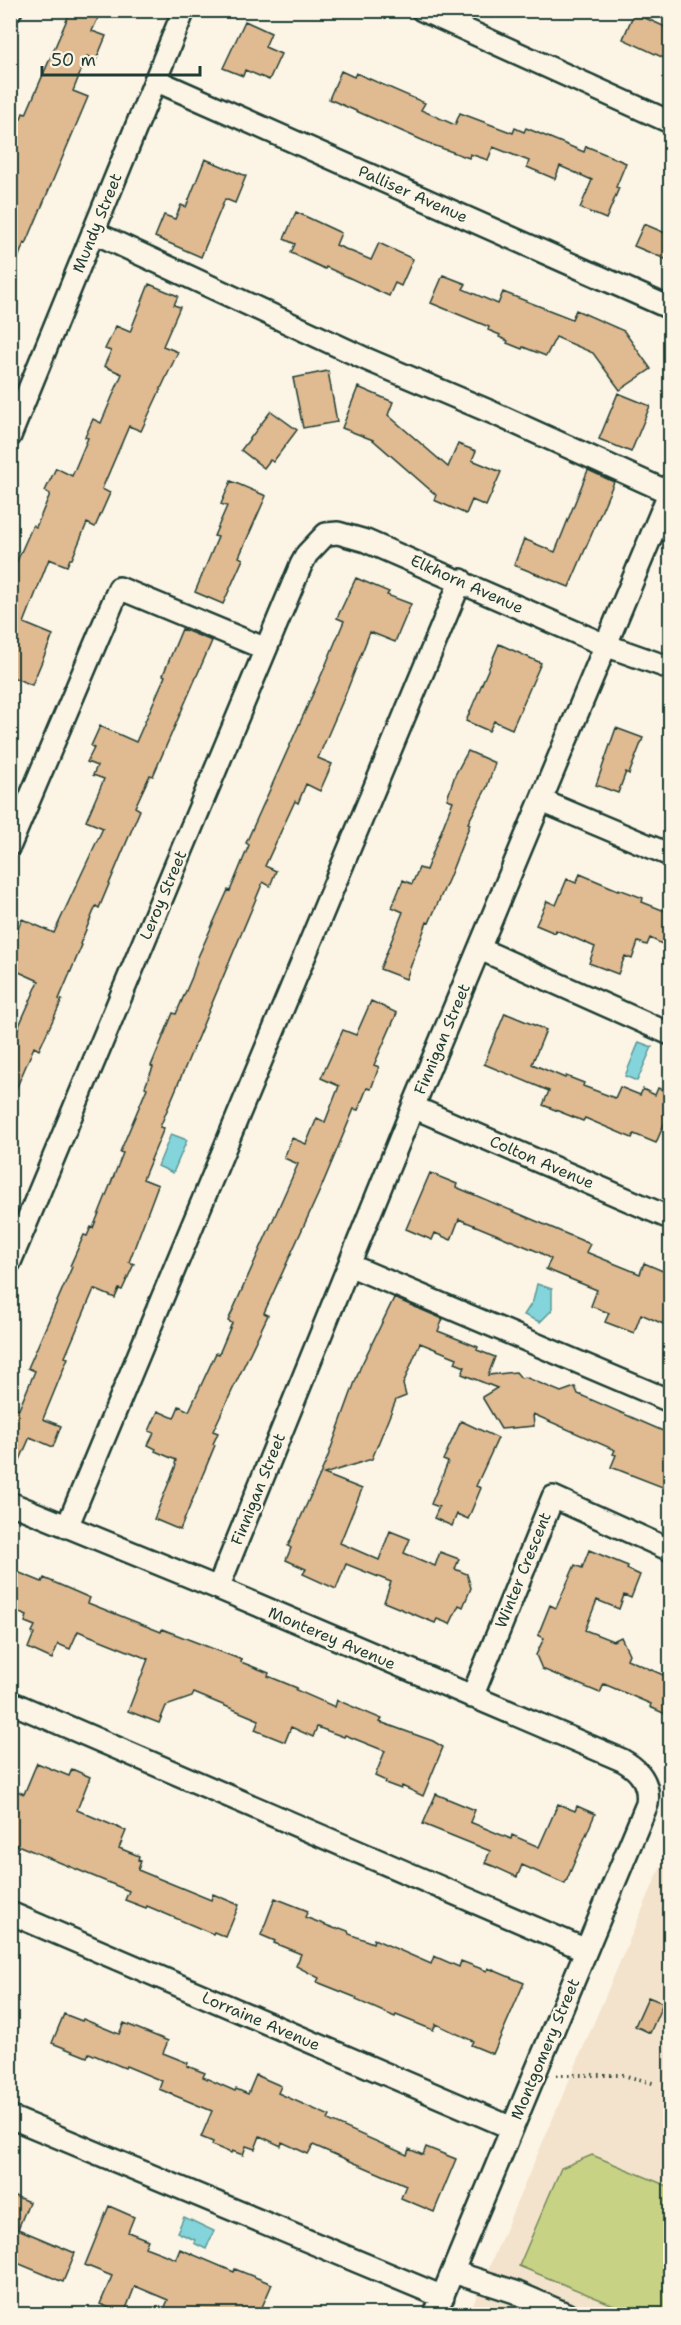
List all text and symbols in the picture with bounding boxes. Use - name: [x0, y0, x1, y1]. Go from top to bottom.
- scale bar: [42, 39, 200, 77]
- text: 50 m: [51, 48, 96, 72]
- street label: Palliser Avenue: [355, 160, 471, 228]
- street label: Mundy Street: [67, 170, 127, 276]
- street label: Elkhorn Avenue: [407, 550, 527, 618]
- street label: Leroy Street: [135, 847, 191, 943]
- street label: Finnigan Street: [409, 980, 475, 1098]
- street label: Colton Avenue: [487, 1131, 597, 1193]
- street label: Finnigan Street: [226, 1430, 290, 1548]
- street label: Winter Crescent: [490, 1509, 556, 1631]
- street label: Monterey Avenue: [265, 1602, 399, 1674]
- street label: Montgomery Street: [506, 1975, 584, 2123]
- street label: Lorraine Avenue: [199, 1987, 323, 2055]

